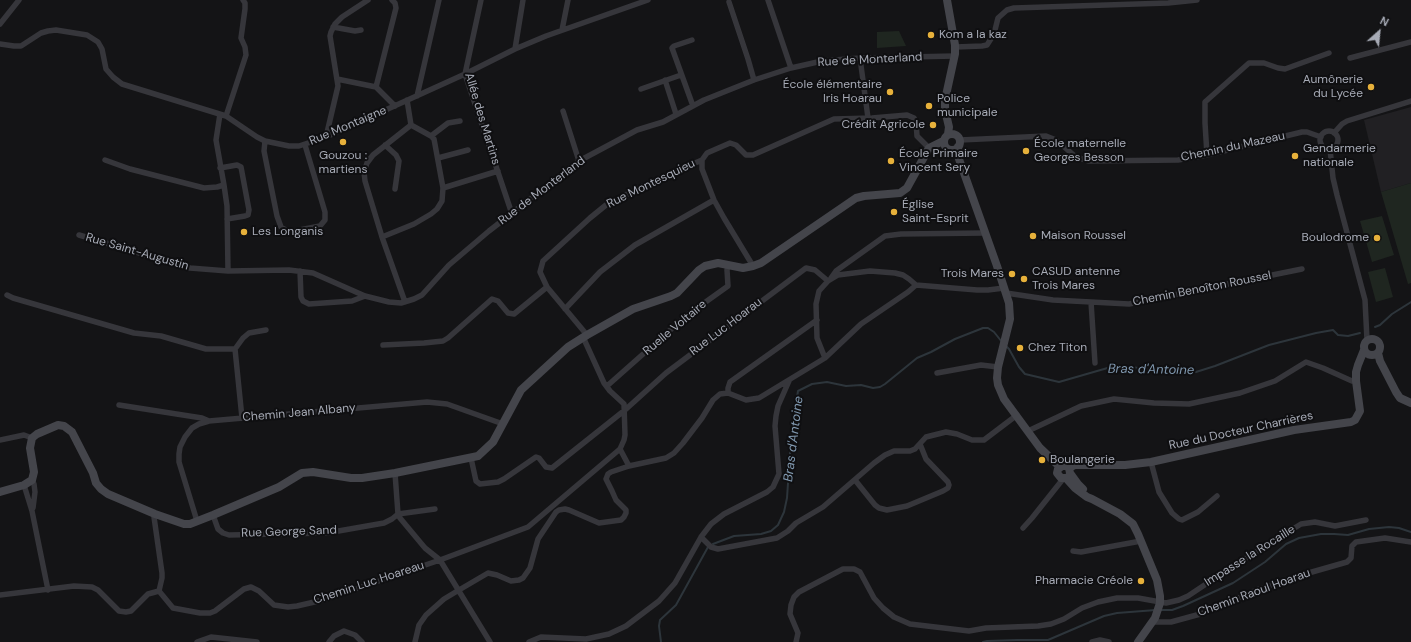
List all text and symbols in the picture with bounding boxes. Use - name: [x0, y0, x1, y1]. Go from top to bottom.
- north arrow: [1359, 12, 1399, 52]
- text: N: [1378, 13, 1391, 29]
- place label: Kom a la kaz: [939, 28, 1007, 42]
- marker: Kom a la kaz: [926, 30, 936, 40]
- street label: Rue de Monterland: [817, 50, 923, 70]
- street label: Allée des Martins: [461, 71, 503, 167]
- place label: Aumônerie du Lycée: [1303, 73, 1363, 101]
- place label: École élémentaire Iris Hoarau: [783, 78, 882, 106]
- marker: Aumônerie du Lycée: [1366, 82, 1376, 92]
- marker: École élémentaire Iris Hoarau: [885, 87, 895, 97]
- place label: Police municipale: [937, 92, 998, 120]
- marker: Police municipale: [924, 101, 934, 111]
- street label: Rue Montaigne: [307, 103, 389, 149]
- place label: Crédit Agricole: [842, 118, 925, 132]
- marker: Crédit Agricole: [928, 120, 938, 130]
- street label: Chemin du Mazeau: [1180, 129, 1286, 165]
- marker: Gouzou : martiens: [338, 137, 348, 147]
- place label: École maternelle Georges Besson: [1034, 137, 1126, 165]
- place label: Gendarmerie nationale: [1303, 142, 1376, 170]
- marker: École maternelle Georges Besson: [1021, 146, 1031, 156]
- place label: École Primaire Vincent Sery: [899, 147, 978, 175]
- place label: Gouzou : martiens: [319, 149, 367, 177]
- marker: Gendarmerie nationale: [1290, 151, 1300, 161]
- street label: Rue de Monterland: [496, 154, 588, 228]
- street label: Rue Montesquieu: [604, 156, 698, 212]
- marker: École Primaire Vincent Sery: [886, 156, 896, 166]
- place label: Église Saint-Esprit: [902, 198, 969, 226]
- marker: Église Saint-Esprit: [889, 207, 899, 217]
- place label: Les Longanis: [252, 225, 323, 239]
- marker: Les Longanis: [239, 227, 249, 237]
- place label: Maison Roussel: [1041, 229, 1126, 243]
- street label: Rue Saint-Augustin: [84, 230, 190, 274]
- marker: Maison Roussel: [1028, 231, 1038, 241]
- place label: Boulodrome: [1302, 231, 1369, 245]
- marker: Boulodrome: [1372, 233, 1382, 243]
- place label: CASUD antenne Trois Mares: [1032, 265, 1120, 293]
- place label: Trois Mares: [941, 267, 1004, 281]
- marker: Trois Mares: [1007, 269, 1017, 279]
- street label: Chemin Benoîton Roussel: [1132, 269, 1272, 309]
- marker: CASUD antenne Trois Mares: [1019, 274, 1029, 284]
- street label: Rue Luc Hoarau: [687, 295, 765, 359]
- street label: Ruelle Voltaire: [640, 297, 710, 359]
- place label: Chez Titon: [1028, 341, 1087, 355]
- marker: Chez Titon: [1015, 343, 1025, 353]
- water label: Bras d'Antoine: [1108, 361, 1194, 379]
- water label: Bras d'Antoine: [781, 395, 807, 483]
- street label: Chemin Jean Albany: [242, 401, 356, 425]
- street label: Rue du Docteur Charrières: [1168, 409, 1314, 453]
- place label: Boulangerie: [1050, 453, 1115, 467]
- marker: Boulangerie: [1037, 455, 1047, 465]
- street label: Impasse la Rocaille: [1202, 522, 1298, 590]
- street label: Rue George Sand: [241, 523, 337, 541]
- street label: Chemin Luc Hoareau: [312, 558, 426, 608]
- street label: Chemin Raoul Hoarau: [1196, 566, 1312, 620]
- place label: Pharmacie Créole: [1035, 574, 1133, 588]
- marker: Pharmacie Créole: [1136, 576, 1146, 586]

